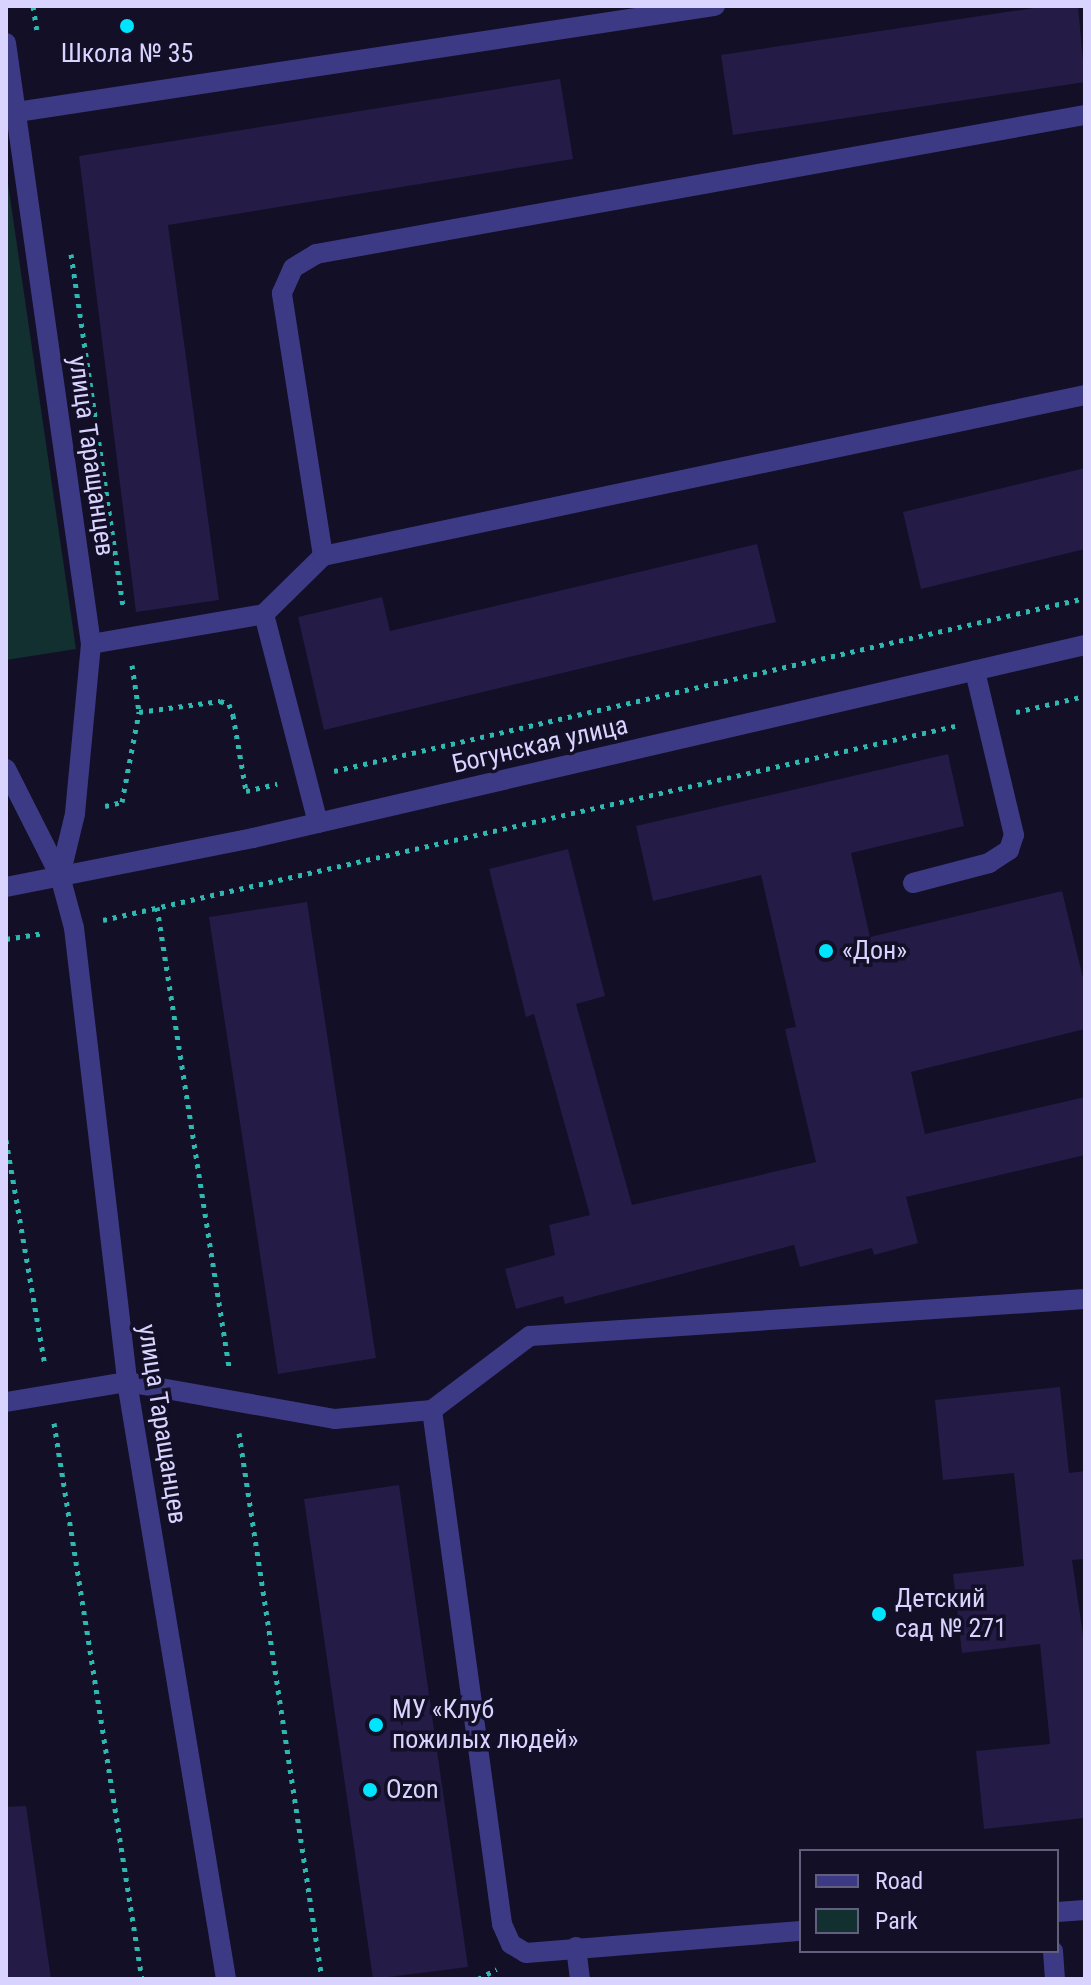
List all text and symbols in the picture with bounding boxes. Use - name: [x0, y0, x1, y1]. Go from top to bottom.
- marker: Школа № 35: [118, 17, 136, 35]
- place label: Школа № 35: [61, 38, 193, 70]
- street label: улица Таращанцев: [61, 354, 121, 558]
- street label: Богунская улица: [449, 710, 631, 780]
- place label: «Дон»: [842, 935, 907, 967]
- marker: «Дон»: [817, 942, 835, 960]
- street label: улица Таращанцев: [131, 1322, 193, 1526]
- place label: Детский сад № 271: [895, 1583, 1007, 1644]
- marker: Детский сад № 271: [870, 1605, 888, 1623]
- place label: МУ «Клуб пожилых людей»: [392, 1694, 578, 1756]
- marker: МУ «Клуб пожилых людей»: [367, 1716, 385, 1734]
- place label: Ozon: [386, 1774, 438, 1806]
- marker: Ozon: [361, 1781, 379, 1799]
- legend: [799, 1849, 1059, 1953]
- text: Road: [875, 1867, 923, 1895]
- text: Park: [875, 1907, 918, 1935]

